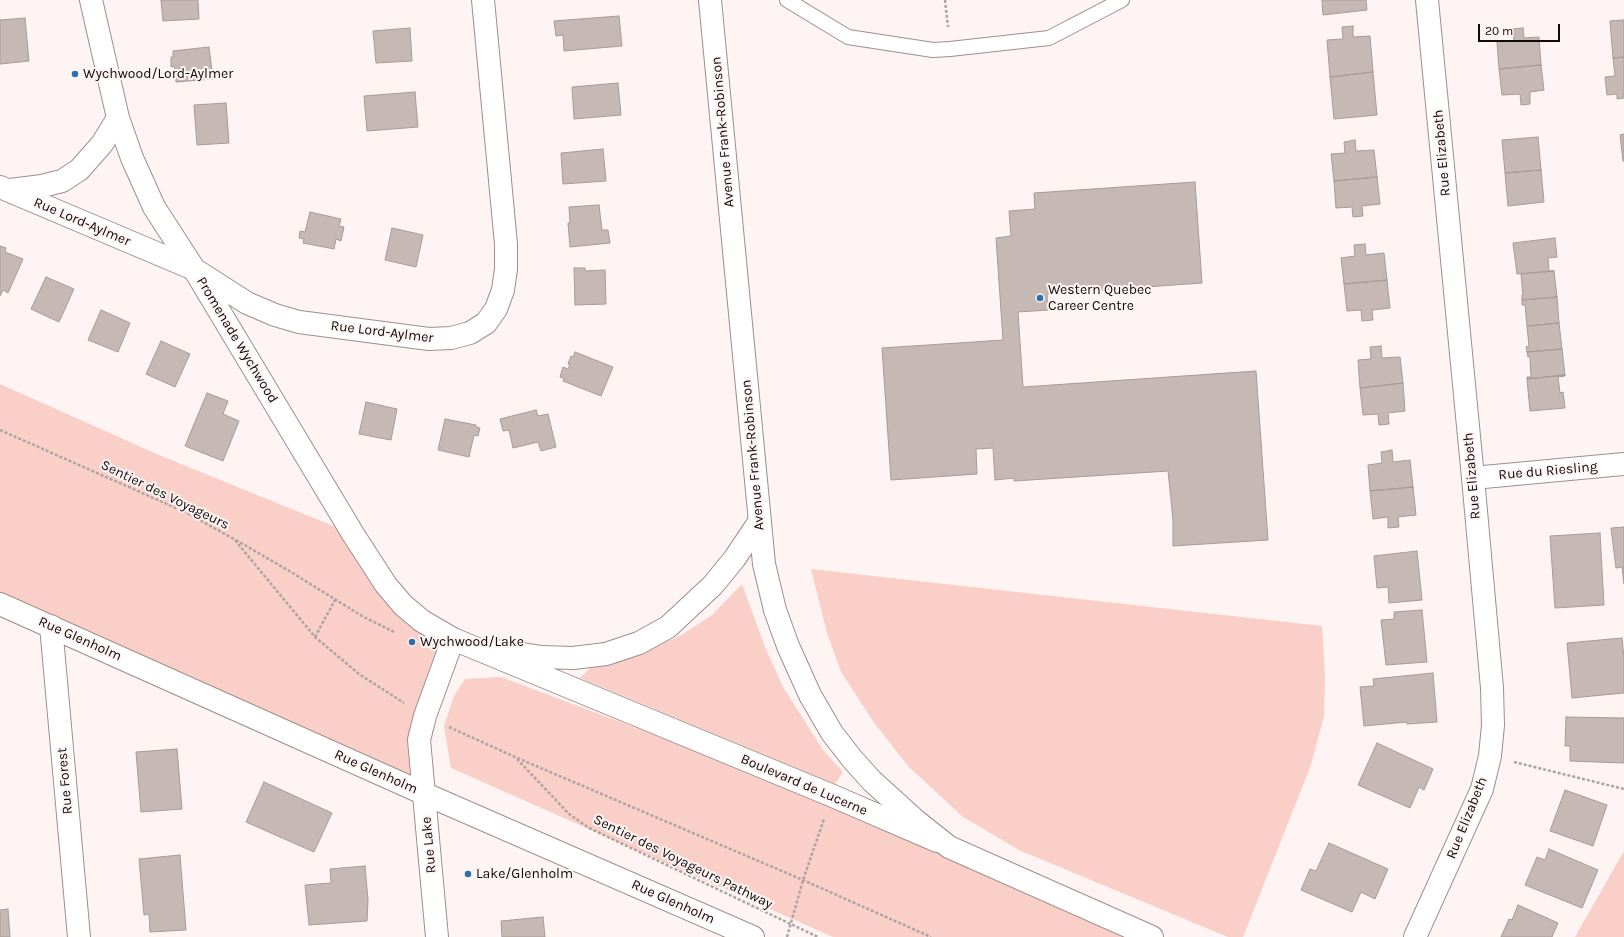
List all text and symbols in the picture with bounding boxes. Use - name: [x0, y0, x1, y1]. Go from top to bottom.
- scale bar: [1480, 16, 1562, 42]
- text: 20 m: [1485, 24, 1513, 38]
- street label: Avenue Frank-Robinson: [708, 56, 738, 208]
- place label: Wychwood/Lord-Aylmer: [83, 66, 233, 82]
- marker: Wychwood/Lord-Aylmer: [70, 69, 80, 79]
- street label: Rue Elizabeth: [1430, 109, 1454, 197]
- street label: Rue Lord-Aylmer: [31, 194, 133, 250]
- street label: Promenade Wychwood: [193, 274, 281, 406]
- place label: Western Quebec Career Centre: [1048, 282, 1151, 314]
- marker: Western Quebec Career Centre: [1035, 293, 1045, 303]
- street label: Rue Lord-Aylmer: [330, 317, 434, 347]
- street label: Avenue Frank-Robinson: [738, 379, 768, 531]
- street label: Rue Elizabeth: [1460, 432, 1484, 520]
- street label: Sentier des Voyageurs: [98, 457, 232, 533]
- street label: Rue du Riesling: [1498, 458, 1598, 484]
- street label: Rue Glenholm: [36, 613, 124, 665]
- place label: Wychwood/Lake: [420, 634, 524, 650]
- marker: Wychwood/Lake: [407, 637, 417, 647]
- street label: Rue Glenholm: [332, 746, 420, 798]
- street label: Rue Forest: [54, 747, 76, 815]
- street label: Boulevard de Lucerne: [738, 751, 870, 819]
- street label: Rue Elizabeth: [1443, 774, 1491, 862]
- street label: Sentier des Voyageurs Pathway: [591, 811, 775, 913]
- street label: Rue Lake: [418, 816, 440, 874]
- place label: Lake/Glenholm: [476, 866, 573, 882]
- marker: Lake/Glenholm: [463, 869, 473, 879]
- street label: Rue Glenholm: [629, 876, 717, 928]

